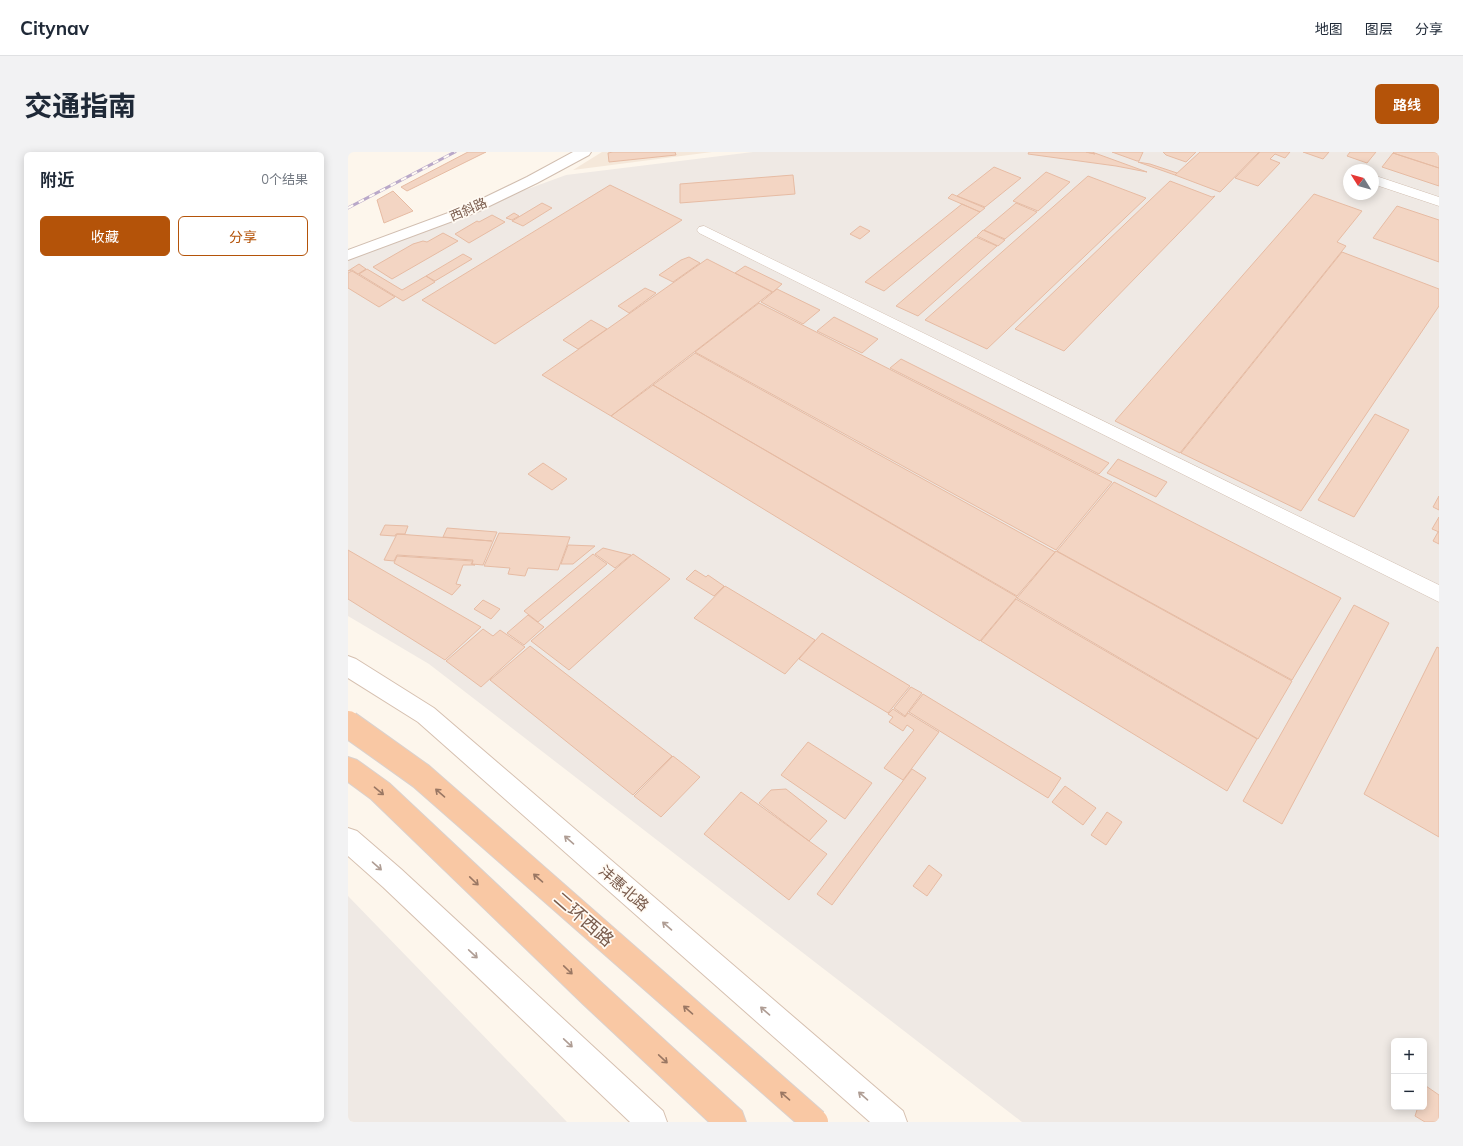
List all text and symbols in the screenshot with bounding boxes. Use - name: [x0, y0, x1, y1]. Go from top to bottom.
- text: Citynav: [20, 16, 89, 40]
- text: 地图: [1315, 20, 1343, 38]
- text: 图层: [1365, 20, 1393, 38]
- text: 分享: [1415, 20, 1443, 38]
- button: 路线: [1375, 84, 1439, 124]
- text: 交通指南: [24, 88, 136, 123]
- north arrow: [1343, 164, 1379, 200]
- text: 附近: [40, 169, 74, 190]
- text: 0个结果: [261, 171, 308, 187]
- street label: 西斜路: [447, 194, 489, 224]
- button: 收藏: [40, 216, 170, 256]
- button: 分享: [178, 216, 308, 256]
- one-way arrow: [374, 787, 385, 796]
- one-way arrow: [435, 788, 445, 797]
- one-way arrow: [564, 836, 574, 845]
- one-way arrow: [372, 861, 383, 870]
- street label: 沣惠北路: [595, 861, 653, 915]
- one-way arrow: [532, 874, 543, 883]
- one-way arrow: [469, 876, 479, 885]
- street label: 二环西路: [549, 887, 619, 951]
- one-way arrow: [662, 921, 672, 930]
- one-way arrow: [468, 949, 478, 959]
- one-way arrow: [563, 965, 573, 975]
- one-way arrow: [683, 1006, 693, 1015]
- one-way arrow: [760, 1006, 770, 1016]
- one-way arrow: [562, 1038, 572, 1047]
- map controls: [1391, 1038, 1427, 1110]
- button: +: [1391, 1038, 1427, 1074]
- one-way arrow: [658, 1054, 668, 1064]
- button: −: [1391, 1074, 1427, 1110]
- one-way arrow: [780, 1092, 791, 1101]
- one-way arrow: [858, 1092, 868, 1101]

